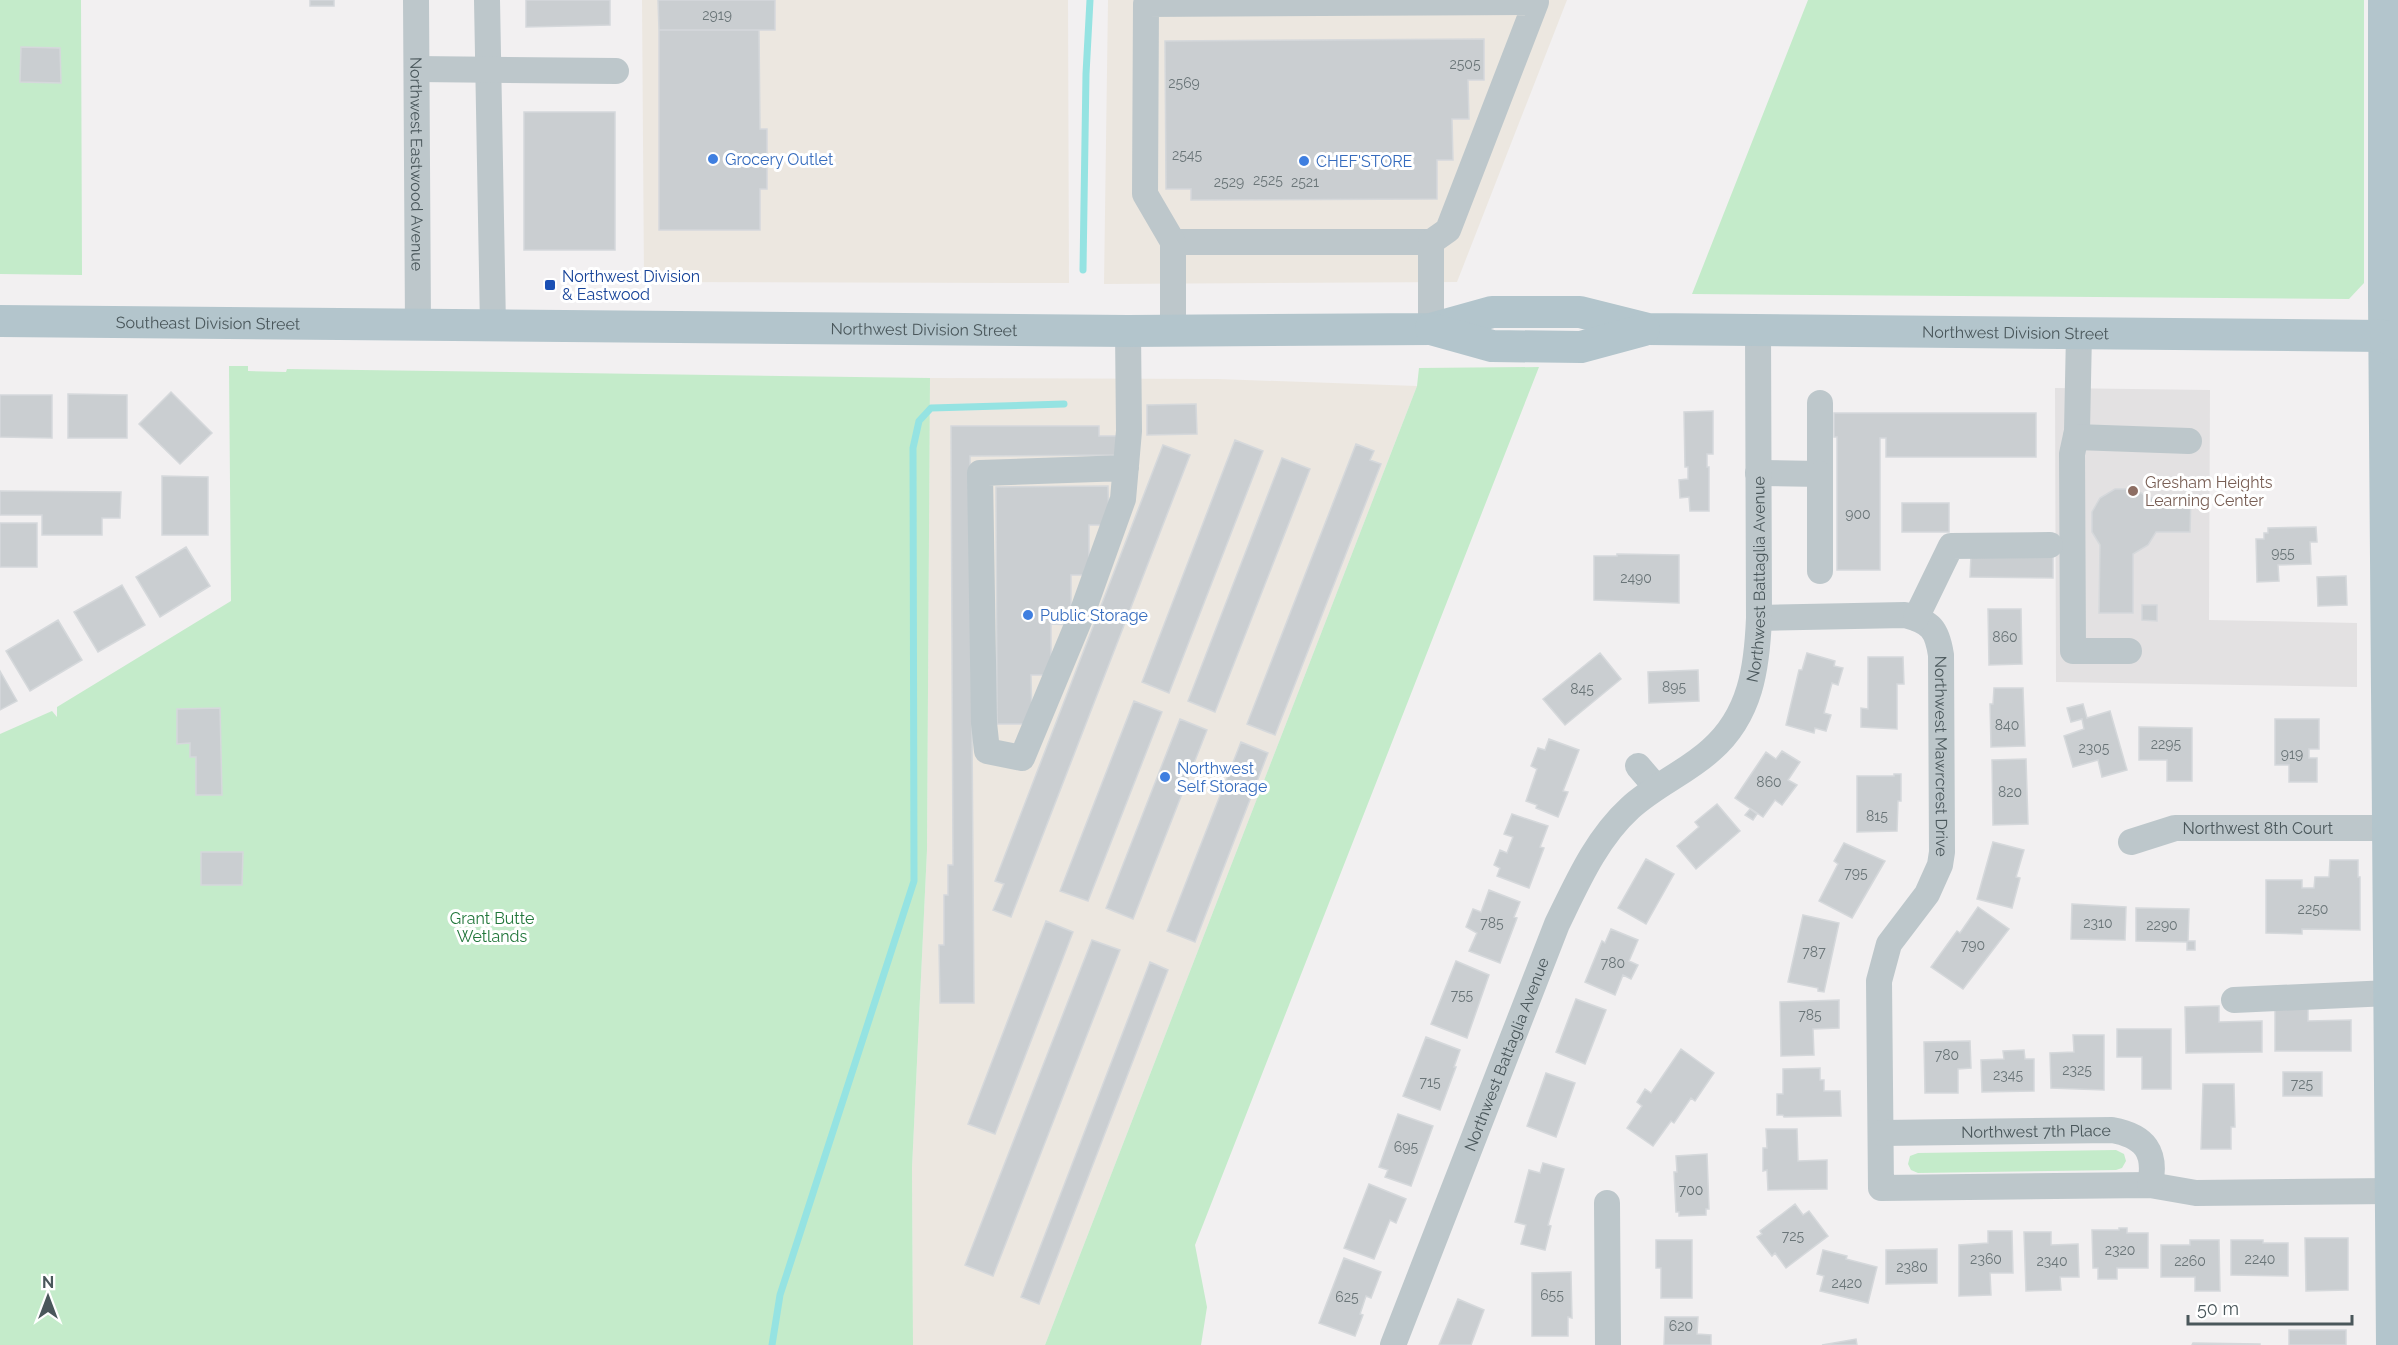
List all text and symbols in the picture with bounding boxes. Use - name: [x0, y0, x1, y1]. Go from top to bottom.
- house number: 2919: [702, 7, 732, 23]
- house number: 2505: [1449, 56, 1481, 72]
- street label: Northwest Eastwood Avenue: [407, 57, 427, 271]
- house number: 2569: [1168, 75, 1200, 91]
- house number: 2545: [1172, 147, 1202, 163]
- place label: Grocery Outlet: [725, 150, 834, 169]
- marker: Grocery Outlet: [706, 152, 720, 166]
- place label: CHEF'STORE: [1316, 152, 1413, 171]
- marker: CHEF'STORE: [1297, 154, 1311, 168]
- house number: 2525: [1253, 172, 1283, 188]
- house number: 2529: [1214, 174, 1244, 190]
- house number: 2521: [1291, 174, 1319, 190]
- place label: Northwest Division & Eastwood: [562, 267, 700, 304]
- marker: Northwest Division & Eastwood: [543, 278, 557, 292]
- street label: Southeast Division Street: [116, 313, 301, 333]
- street label: Northwest Division Street: [830, 319, 1018, 340]
- street label: Northwest Division Street: [1922, 322, 2110, 343]
- place label: Gresham Heights Learning Center: [2145, 473, 2273, 510]
- street label: Northwest Battaglia Avenue: [1742, 476, 1769, 684]
- marker: Gresham Heights Learning Center: [2126, 484, 2140, 498]
- house number: 900: [1845, 506, 1871, 522]
- house number: 955: [2271, 545, 2295, 561]
- house number: 2490: [1620, 570, 1652, 586]
- place label: Public Storage: [1040, 606, 1148, 625]
- marker: Public Storage: [1021, 608, 1035, 622]
- house number: 860: [1992, 629, 2018, 645]
- street label: Northwest Mawrcrest Drive: [1932, 656, 1952, 857]
- house number: 895: [1662, 679, 1686, 695]
- house number: 845: [1570, 681, 1594, 697]
- house number: 840: [1995, 717, 2019, 733]
- house number: 2295: [2151, 736, 2182, 752]
- house number: 2305: [2079, 740, 2110, 756]
- house number: 919: [2281, 746, 2303, 762]
- place label: Northwest Self Storage: [1177, 759, 1267, 796]
- marker: Northwest Self Storage: [1158, 770, 1172, 784]
- house number: 860: [1756, 774, 1782, 790]
- house number: 820: [1998, 784, 2022, 800]
- house number: 815: [1866, 808, 1888, 824]
- street label: Northwest 8th Court: [2183, 819, 2334, 838]
- house number: 795: [1844, 865, 1868, 881]
- house number: 2250: [2298, 901, 2328, 917]
- park label: Grant Butte Wetlands: [450, 909, 534, 946]
- house number: 785: [1480, 915, 1504, 931]
- house number: 2310: [2083, 915, 2113, 931]
- house number: 2290: [2146, 917, 2178, 933]
- house number: 790: [1961, 937, 1985, 953]
- house number: 787: [1802, 944, 1826, 960]
- street label: Northwest Battaglia Avenue: [1460, 955, 1553, 1154]
- house number: 780: [1601, 955, 1625, 971]
- house number: 755: [1451, 987, 1474, 1003]
- house number: 785: [1798, 1007, 1822, 1023]
- house number: 780: [1935, 1047, 1959, 1063]
- house number: 2325: [2062, 1062, 2092, 1078]
- house number: 2345: [1993, 1067, 2023, 1083]
- house number: 715: [1419, 1074, 1441, 1090]
- house number: 725: [2291, 1076, 2314, 1092]
- street label: Northwest 7th Place: [1961, 1121, 2111, 1141]
- house number: 695: [1394, 1139, 1419, 1155]
- house number: 700: [1679, 1182, 1703, 1198]
- house number: 725: [1782, 1228, 1805, 1244]
- house number: 2320: [2105, 1242, 2135, 1258]
- house number: 2360: [1970, 1251, 2002, 1267]
- house number: 2240: [2245, 1251, 2275, 1267]
- house number: 2340: [2037, 1253, 2067, 1269]
- house number: 2260: [2174, 1253, 2206, 1269]
- house number: 2380: [1896, 1259, 1928, 1275]
- north arrow: [18, 1267, 78, 1327]
- text: N: [42, 1273, 54, 1292]
- house number: 2420: [1832, 1275, 1862, 1291]
- house number: 655: [1540, 1287, 1564, 1303]
- scale bar: [2188, 1288, 2352, 1326]
- house number: 625: [1335, 1289, 1359, 1305]
- text: 50 m: [2197, 1298, 2239, 1319]
- house number: 620: [1669, 1318, 1693, 1334]

